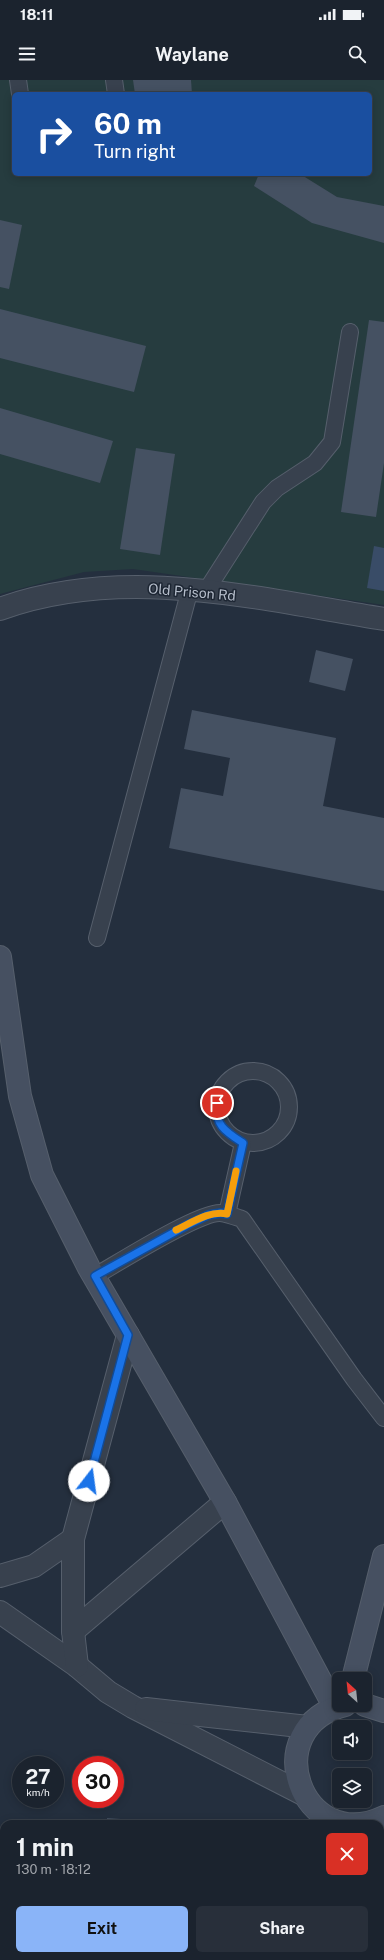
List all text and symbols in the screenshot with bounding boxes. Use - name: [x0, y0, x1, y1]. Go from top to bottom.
- text: 18:11: [20, 6, 53, 23]
- icon: menu: [16, 43, 38, 65]
- icon: search: [346, 43, 368, 65]
- text: Waylane: [155, 44, 229, 65]
- text: 60 m: [94, 107, 162, 140]
- icon: right: [28, 108, 80, 160]
- text: Turn right: [94, 141, 176, 162]
- street label: Old Prison Rd: [148, 580, 236, 604]
- pin: [200, 1086, 234, 1120]
- icon: arrive: [206, 1092, 228, 1114]
- position arrow: [68, 1460, 110, 1502]
- north arrow: [332, 1672, 372, 1712]
- map controls: [332, 1672, 372, 1808]
- button: sound: [332, 1720, 372, 1760]
- speed limit sign: 30: [72, 1756, 124, 1808]
- text: 27: [25, 1765, 51, 1789]
- button: layers: [332, 1768, 372, 1808]
- text: km/h: [26, 1786, 50, 1798]
- text: 1 min: [16, 1833, 74, 1861]
- button: close: [326, 1833, 368, 1875]
- text: 130 m · 18:12: [16, 1862, 91, 1877]
- button: Exit: [16, 1906, 188, 1952]
- button: Share: [196, 1906, 368, 1952]

